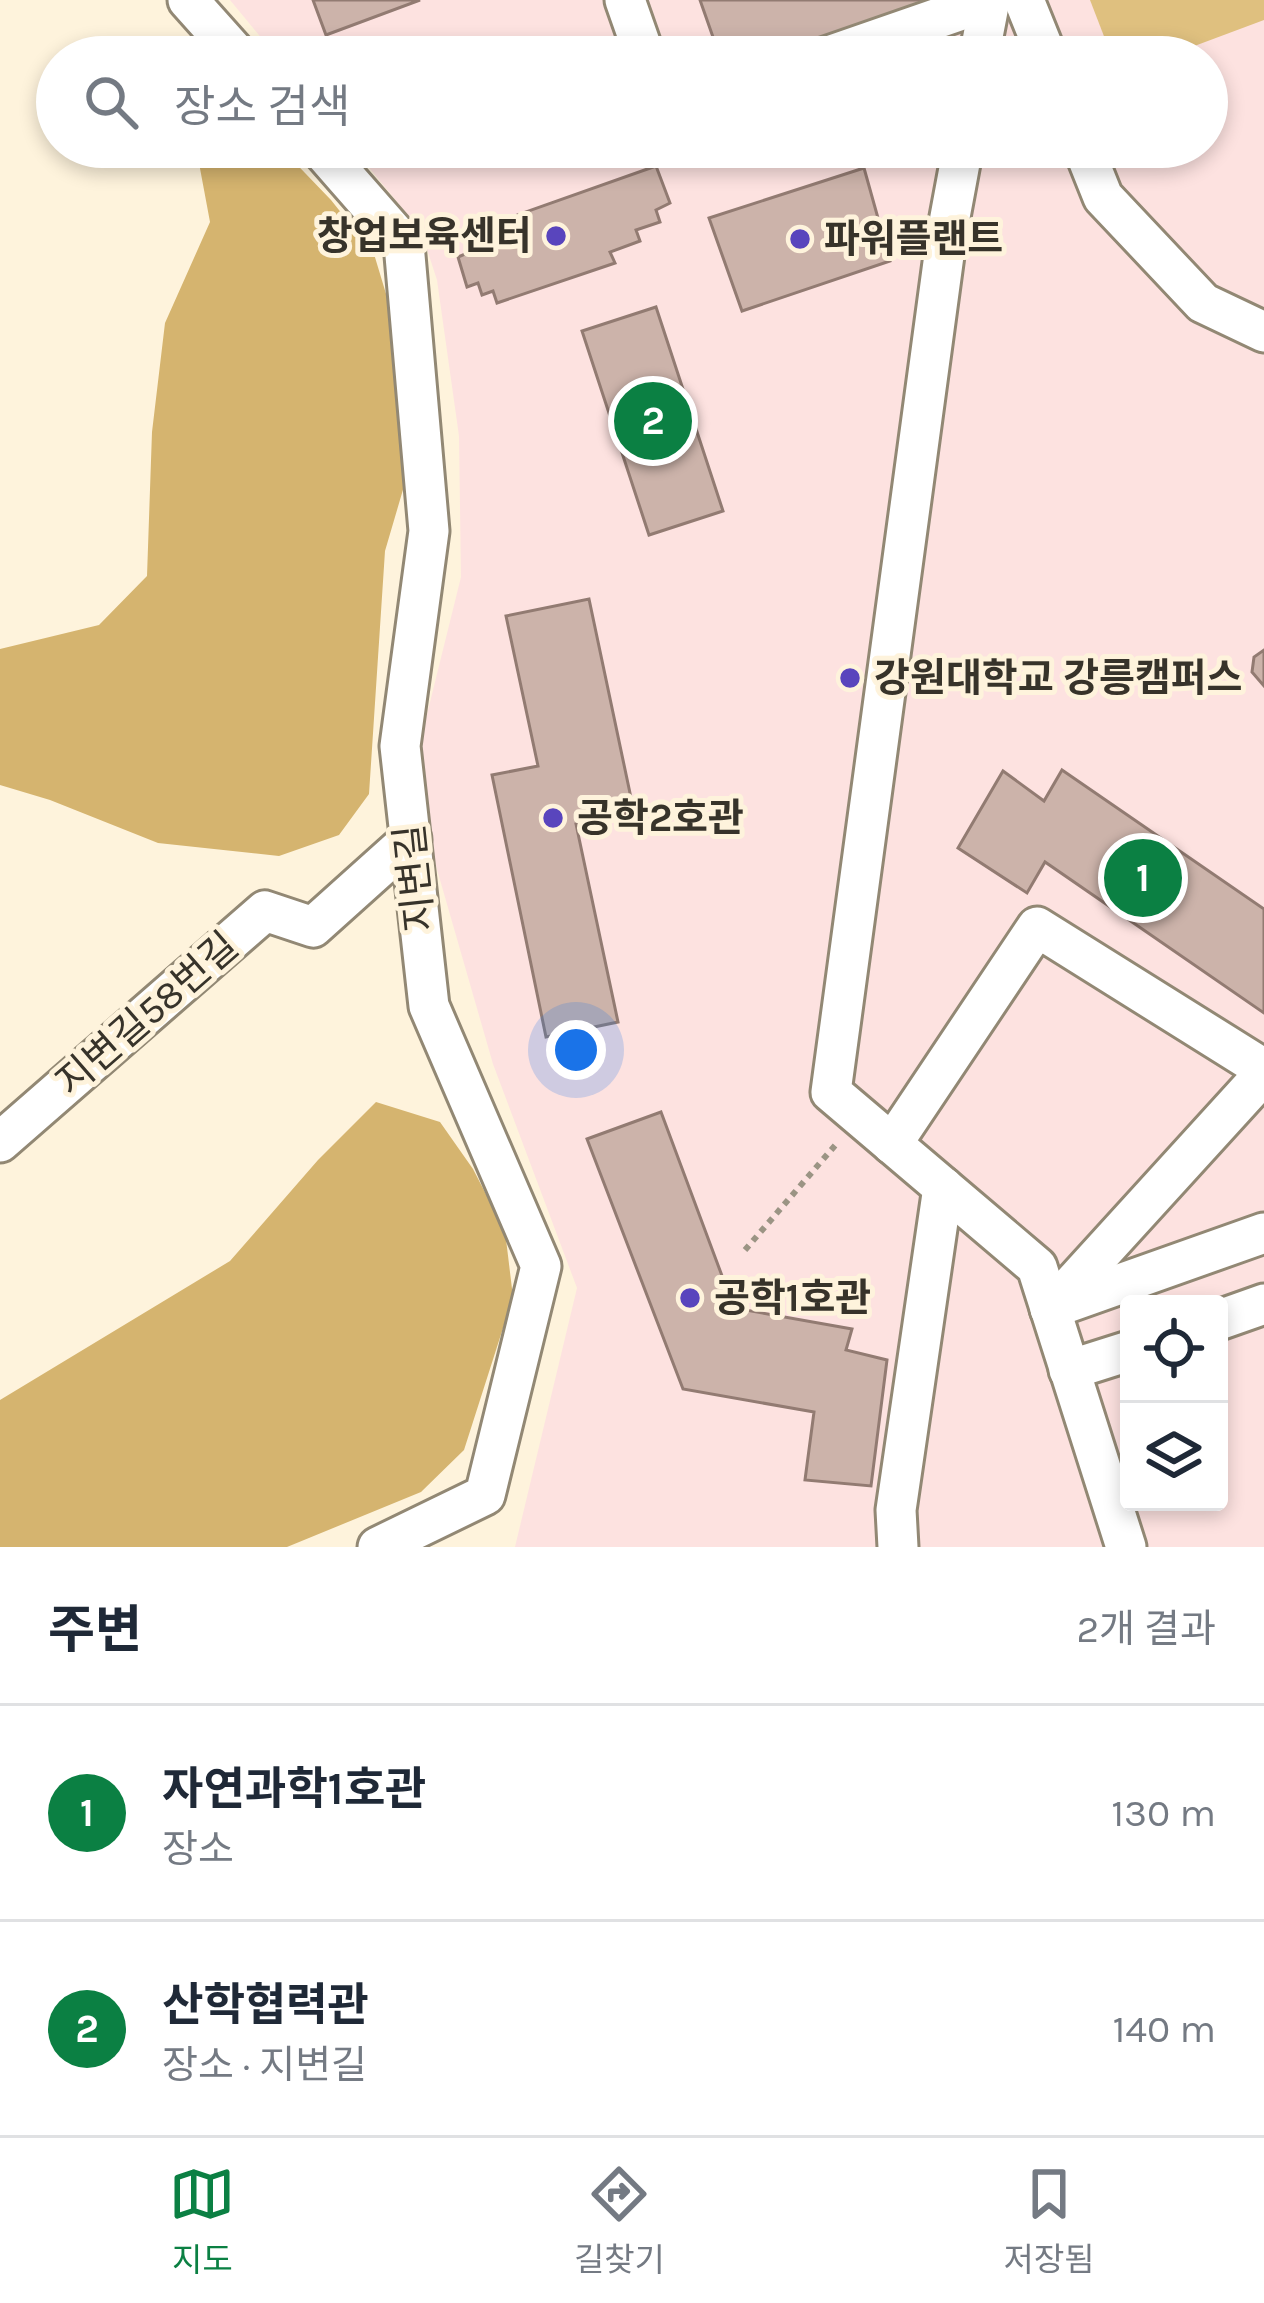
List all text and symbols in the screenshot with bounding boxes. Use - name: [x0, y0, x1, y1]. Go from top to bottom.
- search box: [36, 36, 1228, 168]
- icon: search: [78, 69, 144, 135]
- text: 장소 검색: [174, 81, 350, 133]
- place label: 창업보육센터: [317, 213, 532, 259]
- place label: 파워플랜트: [824, 216, 1003, 262]
- marker: 창업보육센터: [543, 223, 569, 249]
- marker: 파워플랜트: [787, 226, 813, 252]
- pin: 2: [614, 376, 692, 466]
- place label: 강원대학교 강릉캠퍼스: [874, 655, 1243, 701]
- marker: 강원대학교 강릉캠퍼스: [837, 665, 863, 691]
- place label: 공학2호관: [577, 795, 744, 841]
- marker: 공학2호관: [540, 805, 566, 831]
- street label: 지변길: [387, 822, 443, 934]
- pin: 1: [1104, 833, 1182, 923]
- street label: 지변길58번길: [47, 923, 247, 1105]
- your location: [546, 1020, 606, 1080]
- place label: 공학1호관: [714, 1275, 871, 1321]
- marker: 공학1호관: [677, 1285, 703, 1311]
- map controls: [1120, 1295, 1228, 1511]
- button: locate: [1120, 1295, 1228, 1403]
- button: layers: [1120, 1403, 1228, 1511]
- text: 주변: [48, 1600, 142, 1660]
- text: 2개 결과: [1076, 1606, 1216, 1652]
- text: 자연과학1호관: [162, 1763, 426, 1815]
- text: 1: [80, 1790, 94, 1836]
- text: 130 m: [1111, 1790, 1216, 1836]
- text: 장소: [162, 1826, 234, 1872]
- text: 산학협력관: [162, 1979, 369, 2031]
- text: 2: [75, 2006, 99, 2052]
- text: 140 m: [1112, 2006, 1216, 2052]
- text: 장소 · 지변길: [162, 2042, 367, 2088]
- tab: 지도: [169, 2161, 235, 2281]
- tab: 길찾기: [574, 2161, 665, 2281]
- tab: 저장됨: [1004, 2161, 1095, 2281]

